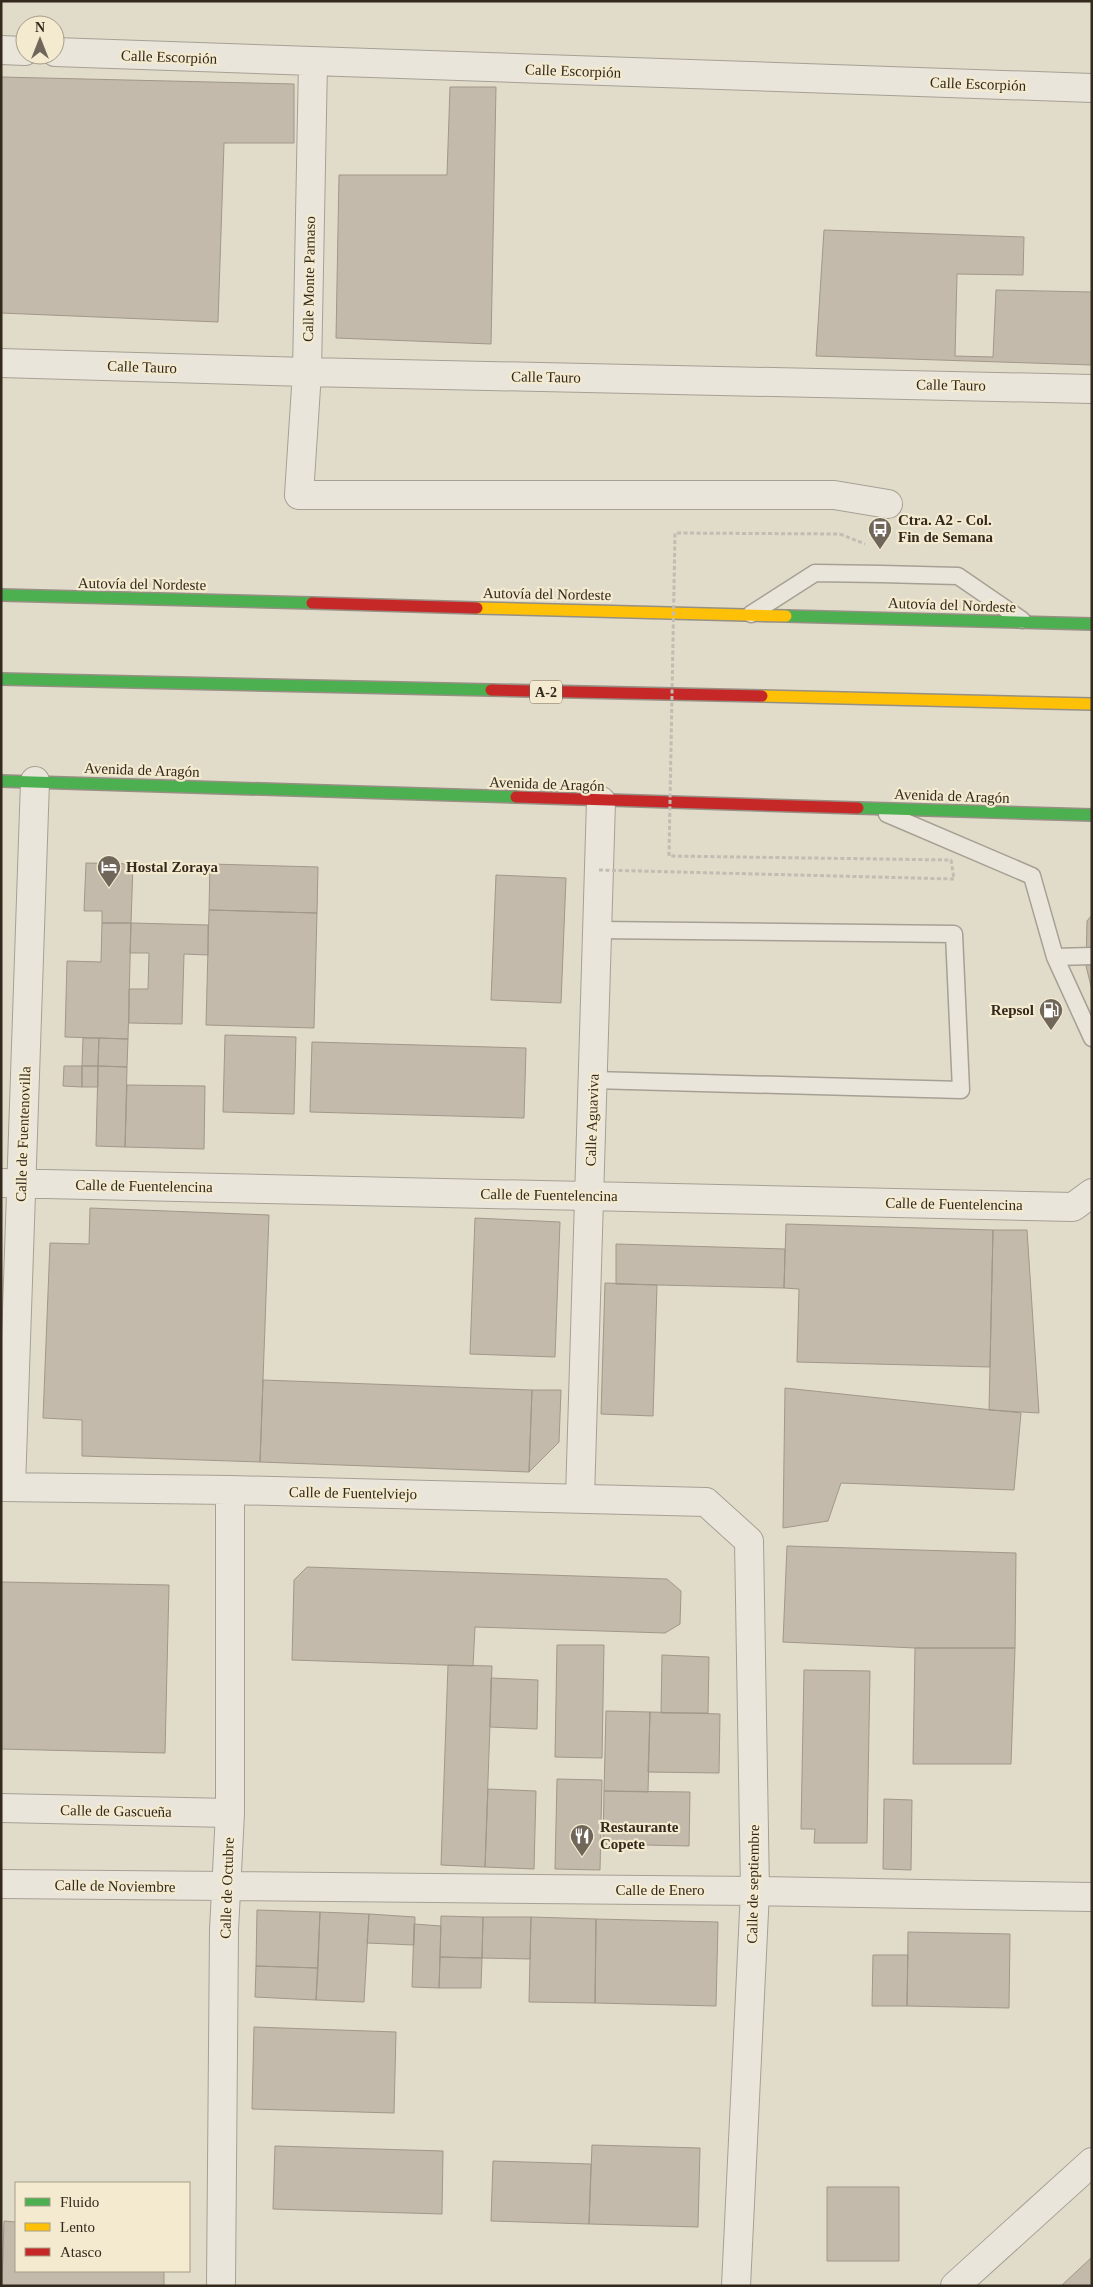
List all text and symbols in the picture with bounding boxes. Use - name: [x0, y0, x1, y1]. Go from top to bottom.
- north arrow: [15, 15, 65, 65]
- text: N: [35, 20, 45, 35]
- street label: Calle Escorpión: [121, 47, 218, 67]
- street label: Calle Escorpión: [525, 61, 622, 81]
- street label: Calle Escorpión: [930, 74, 1027, 94]
- street label: Calle Monte Parnaso: [300, 216, 318, 342]
- street label: Calle Tauro: [107, 358, 177, 376]
- street label: Calle Tauro: [511, 368, 581, 386]
- street label: Calle Tauro: [916, 376, 986, 394]
- place label: Ctra. A2 - Col. Fin de Semana: [898, 512, 994, 545]
- bus stop icon: Ctra. A2 - Col. Fin de Semana: [867, 516, 893, 550]
- street label: Autovía del Nordeste: [78, 575, 207, 593]
- street label: Autovía del Nordeste: [483, 585, 612, 603]
- street label: Autovía del Nordeste: [888, 595, 1017, 615]
- road number: A-2: [530, 680, 562, 704]
- street label: Avenida de Aragón: [84, 760, 200, 780]
- street label: Avenida de Aragón: [489, 774, 605, 794]
- street label: Avenida de Aragón: [894, 786, 1010, 806]
- hotel icon: Hostal Zoraya: [96, 854, 122, 888]
- place label: Hostal Zoraya: [126, 859, 219, 875]
- fuel station icon: Repsol: [1038, 997, 1064, 1031]
- place label: Repsol: [991, 1002, 1034, 1018]
- street label: Calle de Fuentenovilla: [13, 1066, 33, 1202]
- street label: Calle Aguaviva: [582, 1073, 602, 1167]
- street label: Calle de Fuentelencina: [75, 1177, 213, 1195]
- street label: Calle de Fuentelencina: [480, 1186, 618, 1204]
- street label: Calle de Fuentelencina: [885, 1195, 1023, 1213]
- street label: Calle de Fuentelviejo: [289, 1484, 417, 1502]
- street label: Calle de Gascueña: [60, 1802, 172, 1820]
- place label: Restaurante Copete: [600, 1819, 679, 1852]
- restaurant icon: Restaurante Copete: [569, 1823, 595, 1857]
- street label: Calle de septiembre: [744, 1824, 762, 1944]
- street label: Calle de Octubre: [217, 1837, 237, 1939]
- street label: Calle de Noviembre: [54, 1877, 176, 1895]
- street label: Calle de Enero: [615, 1882, 705, 1898]
- legend: [15, 2182, 190, 2272]
- text: Fluido: [60, 2194, 99, 2210]
- text: Lento: [60, 2219, 95, 2235]
- text: Atasco: [60, 2244, 102, 2260]

